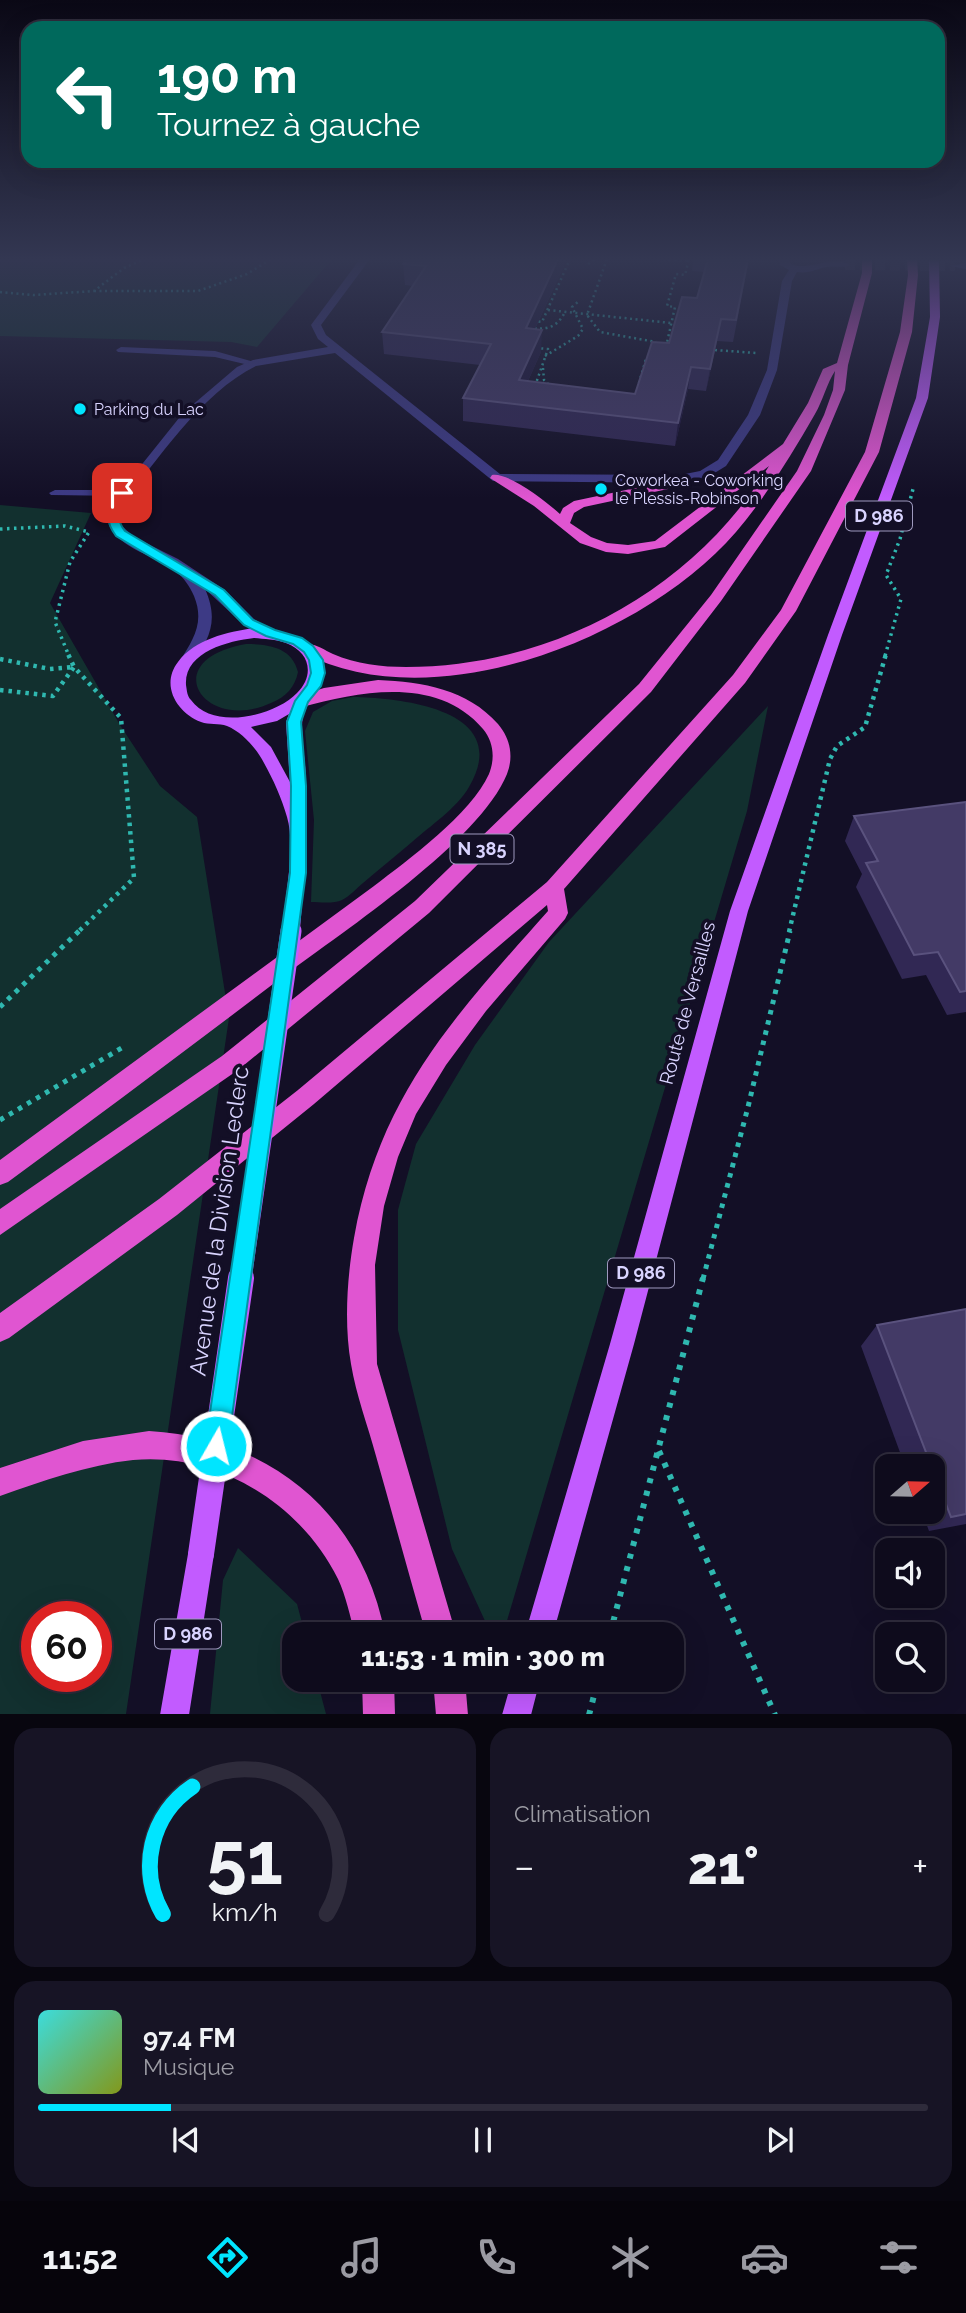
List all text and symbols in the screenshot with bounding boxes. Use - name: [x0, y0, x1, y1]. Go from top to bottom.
- text: 190 m: [157, 47, 298, 104]
- icon: left: [42, 49, 133, 140]
- text: Tournez à gauche: [157, 106, 420, 143]
- place label: Parking du Lac: [94, 400, 204, 419]
- marker: Parking du Lac: [72, 401, 88, 417]
- pin: [92, 463, 152, 523]
- place label: Coworkea - Coworking le Plessis-Robinson: [615, 471, 783, 508]
- icon: arrive: [103, 474, 141, 512]
- marker: Coworkea - Coworking le Plessis-Robinson: [593, 481, 609, 497]
- road number: D 986: [846, 502, 912, 530]
- road number: N 385: [450, 834, 514, 864]
- street label: Route de Versailles: [655, 919, 719, 1087]
- street label: Avenue de la Division Leclerc: [183, 1065, 254, 1377]
- road number: D 986: [608, 1258, 674, 1288]
- position arrow: [179, 1409, 253, 1483]
- north arrow: [875, 1454, 945, 1524]
- map controls: [875, 1454, 945, 1692]
- button: sound: [875, 1538, 945, 1608]
- speed limit sign: 60: [21, 1601, 112, 1692]
- road number: D 986: [155, 1619, 221, 1648]
- button: search: [875, 1622, 945, 1692]
- text: 11:53 · 1 min · 300 m: [361, 1642, 605, 1672]
- text: Climatisation: [514, 1800, 651, 1827]
- text: 51: [207, 1816, 283, 1901]
- text: 21°: [688, 1835, 759, 1896]
- text: −: [514, 1844, 534, 1889]
- text: +: [912, 1844, 928, 1889]
- text: km/h: [212, 1896, 278, 1926]
- text: 97.4 FM: [143, 2023, 236, 2053]
- text: Musique: [143, 2053, 234, 2080]
- icon: previous: [167, 2121, 205, 2159]
- icon: pause: [464, 2121, 502, 2159]
- icon: next: [761, 2121, 799, 2159]
- icon: directions: [203, 2233, 252, 2282]
- icon: music: [337, 2233, 386, 2282]
- icon: phone: [472, 2233, 521, 2282]
- icon: climate: [606, 2233, 655, 2282]
- icon: car: [740, 2233, 789, 2282]
- icon: filters: [874, 2233, 923, 2282]
- text: 11:52: [43, 2239, 118, 2276]

